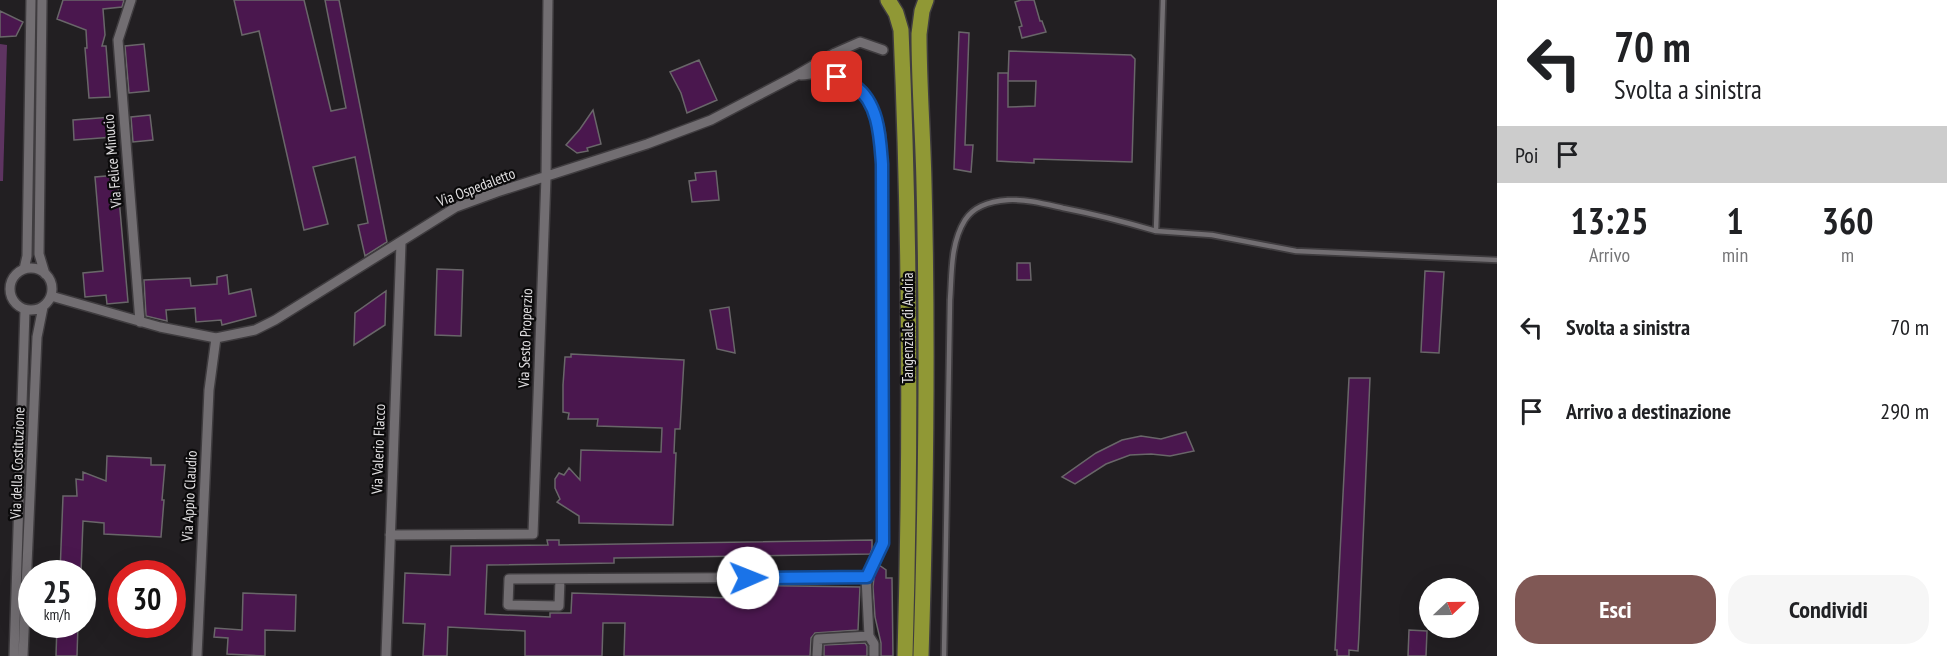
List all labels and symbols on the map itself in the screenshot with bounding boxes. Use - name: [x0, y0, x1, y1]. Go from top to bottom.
- pin: [811, 51, 862, 102]
- street label: Via Felice Minucio: [98, 113, 126, 210]
- street label: Via Ospedaletto: [433, 163, 518, 211]
- street label: Tangenziale di Andria: [898, 273, 917, 383]
- street label: Via Sesto Properzio: [514, 288, 536, 389]
- street label: Via Valerio Flacco: [367, 403, 389, 496]
- street label: Via della Costituzione: [6, 407, 28, 520]
- street label: Via Appio Claudio: [177, 450, 201, 543]
- position arrow: [716, 546, 780, 610]
- speed limit sign: 30: [108, 560, 186, 638]
- north arrow: [1419, 578, 1479, 638]

